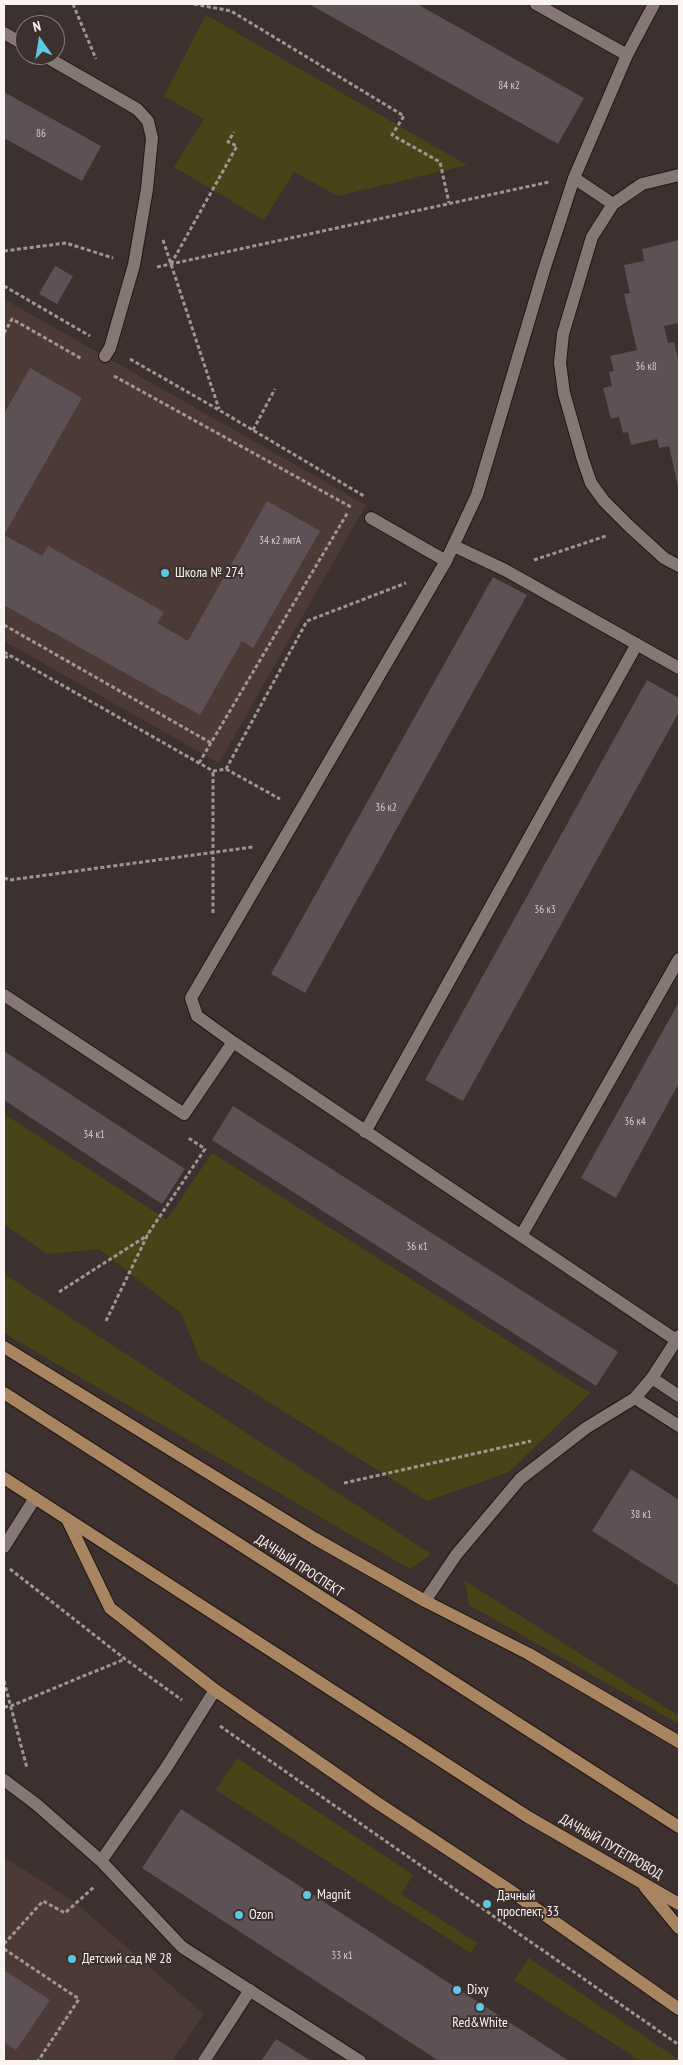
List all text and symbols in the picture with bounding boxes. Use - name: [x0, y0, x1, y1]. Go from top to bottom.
- north arrow: [15, 15, 65, 65]
- text: N: [31, 17, 43, 36]
- house number: 84 к2: [498, 79, 520, 93]
- house number: 86: [36, 127, 46, 141]
- house number: 36 к8: [635, 360, 657, 374]
- house number: 34 к2 литА: [259, 534, 301, 548]
- place label: Школа № 274: [175, 565, 244, 581]
- marker: Школа № 274: [159, 567, 171, 579]
- house number: 36 к2: [375, 801, 397, 815]
- house number: 36 к3: [534, 903, 556, 917]
- house number: 36 к4: [624, 1115, 646, 1129]
- house number: 34 к1: [83, 1128, 105, 1142]
- house number: 36 к1: [406, 1240, 428, 1254]
- house number: 38 к1: [630, 1508, 652, 1522]
- street label: ДАЧНЫЙ ПРОСПЕКТ: [252, 1531, 346, 1601]
- street label: ДАЧНЫЙ ПУТЕПРОВОД: [557, 1811, 665, 1883]
- place label: Magnit: [317, 1887, 351, 1903]
- place label: Дачный проспект, 33: [497, 1888, 559, 1920]
- marker: Magnit: [301, 1889, 313, 1901]
- marker: Дачный проспект, 33: [481, 1898, 493, 1910]
- place label: Ozon: [249, 1907, 274, 1923]
- marker: Ozon: [233, 1909, 245, 1921]
- house number: 33 к1: [331, 1949, 353, 1963]
- place label: Детский сад № 28: [82, 1951, 172, 1967]
- marker: Детский сад № 28: [66, 1953, 78, 1965]
- place label: Dixy: [467, 1982, 488, 1998]
- marker: Dixy: [451, 1984, 463, 1996]
- marker: Red&White: [474, 2001, 486, 2013]
- place label: Red&White: [452, 2015, 508, 2031]

